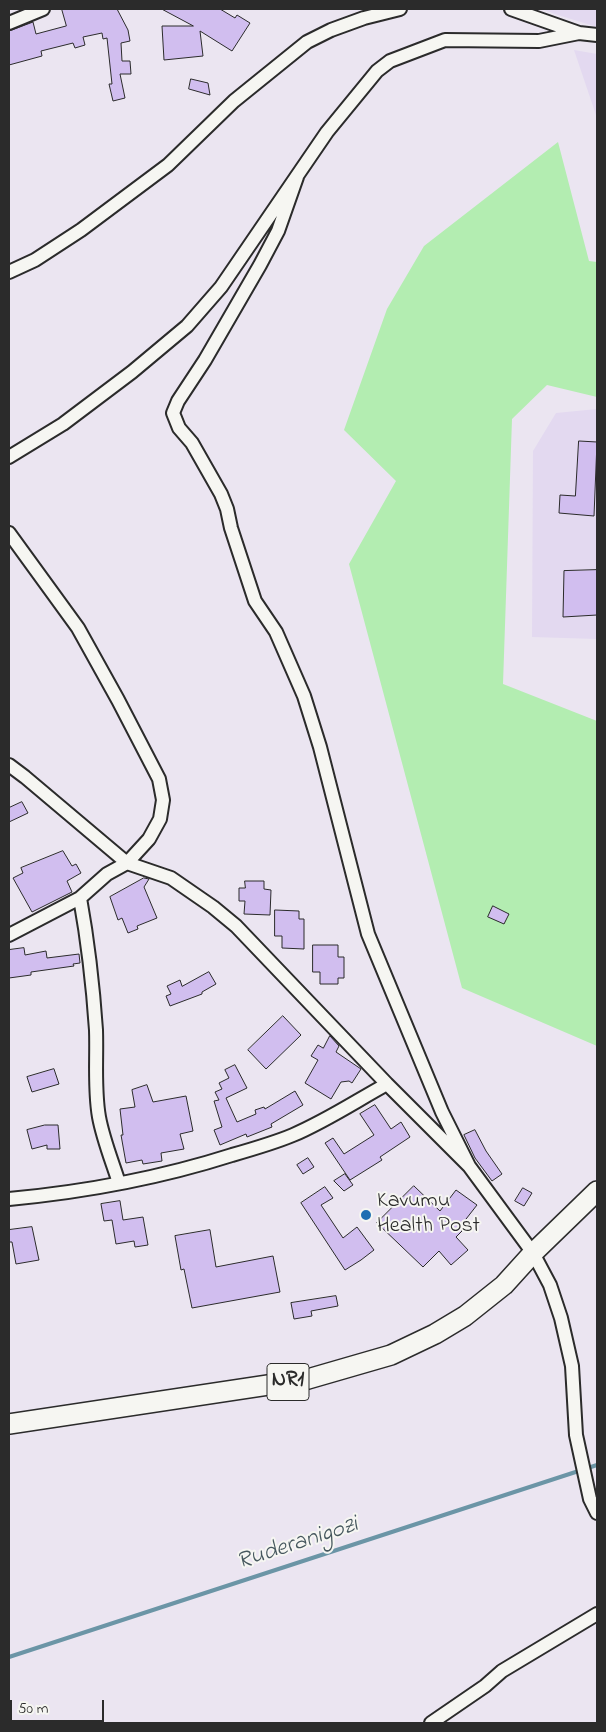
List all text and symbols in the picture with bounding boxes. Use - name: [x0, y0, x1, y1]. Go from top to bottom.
- place label: Kavumu Health Post: [377, 1189, 480, 1240]
- marker: Kavumu Health Post: [359, 1208, 373, 1222]
- road number: NR1: [267, 1364, 309, 1400]
- water label: Ruderanigozi: [234, 1512, 362, 1578]
- scale bar: [12, 1690, 106, 1722]
- text: 50 m: [18, 1698, 48, 1720]

